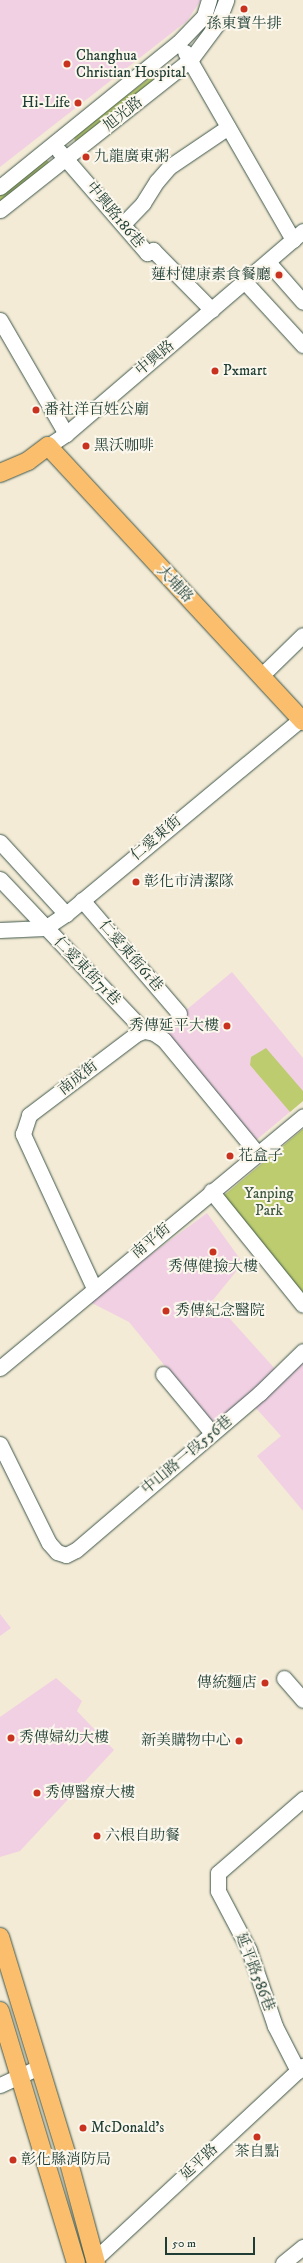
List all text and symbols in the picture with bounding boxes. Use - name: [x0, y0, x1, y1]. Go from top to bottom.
- marker: 孫東寶牛排: [239, 4, 249, 14]
- place label: 孫東寶牛排: [207, 15, 281, 33]
- place label: Changhua Christian Hospital: [76, 46, 186, 81]
- marker: Changhua Christian Hospital: [61, 58, 73, 70]
- street label: 旭光路: [100, 93, 146, 135]
- place label: Hi-Life: [22, 94, 70, 112]
- marker: Hi-Life: [73, 98, 83, 108]
- place label: 九龍廣東粥: [94, 148, 169, 166]
- marker: 九龍廣東粥: [81, 152, 91, 162]
- street label: 中興路186巷: [82, 178, 148, 252]
- place label: 蓮村健康素食餐廳: [151, 266, 271, 284]
- marker: 蓮村健康素食餐廳: [274, 270, 284, 280]
- street label: 中興路: [132, 337, 178, 379]
- place label: Pxmart: [223, 362, 267, 380]
- marker: Pxmart: [210, 366, 220, 376]
- place label: 番社洋百姓公廟: [44, 401, 149, 419]
- marker: 番社洋百姓公廟: [31, 405, 41, 415]
- place label: 黑沃咖啡: [94, 437, 154, 455]
- marker: 黑沃咖啡: [81, 441, 91, 451]
- street label: 大埔路: [153, 561, 197, 607]
- street label: 仁愛東街: [127, 812, 185, 864]
- place label: 彰化市清潔隊: [144, 873, 234, 891]
- marker: 彰化市清潔隊: [131, 877, 141, 887]
- street label: 仁愛東街61巷: [95, 917, 167, 995]
- street label: 仁愛東街71巷: [50, 933, 124, 1009]
- place label: 秀傳延平大樓: [129, 1017, 219, 1035]
- marker: 秀傳延平大樓: [222, 1021, 232, 1031]
- street label: 南成街: [55, 1057, 101, 1099]
- place label: 花盒子: [238, 1147, 283, 1165]
- marker: 花盒子: [225, 1151, 235, 1161]
- park label: Yanping Park: [244, 1184, 294, 1219]
- street label: 南平街: [128, 1220, 174, 1262]
- marker: 秀傳健撿大樓: [208, 1247, 218, 1257]
- place label: 秀傳健撿大樓: [168, 1258, 258, 1276]
- place label: 秀傳紀念醫院: [175, 1302, 265, 1320]
- marker: 秀傳紀念醫院: [160, 1305, 172, 1317]
- street label: 中山路一段556巷: [138, 1412, 236, 1498]
- place label: 傳統麵店: [197, 1674, 257, 1692]
- marker: 傳統麵店: [260, 1678, 270, 1688]
- place label: 秀傳婦幼大樓: [19, 1729, 109, 1747]
- place label: 新美購物中心: [141, 1732, 231, 1750]
- marker: 秀傳婦幼大樓: [6, 1733, 16, 1743]
- marker: 新美購物中心: [234, 1736, 244, 1746]
- place label: 秀傳醫療大樓: [45, 1784, 135, 1802]
- marker: 秀傳醫療大樓: [32, 1788, 42, 1798]
- place label: 六根自助餐: [105, 1827, 180, 1845]
- marker: 六根自助餐: [92, 1831, 102, 1841]
- street label: 延平路586巷: [232, 1930, 278, 2014]
- place label: McDonald's: [91, 2119, 164, 2137]
- marker: McDonald's: [78, 2123, 88, 2133]
- marker: 茶自點: [252, 2132, 262, 2142]
- street label: 延平路: [176, 2140, 222, 2184]
- place label: 茶自點: [235, 2143, 279, 2161]
- place label: 彰化縣消防局: [21, 2151, 111, 2169]
- marker: 彰化縣消防局: [8, 2155, 18, 2165]
- scale bar: [167, 2229, 257, 2255]
- text: 50 m: [172, 2236, 196, 2251]

